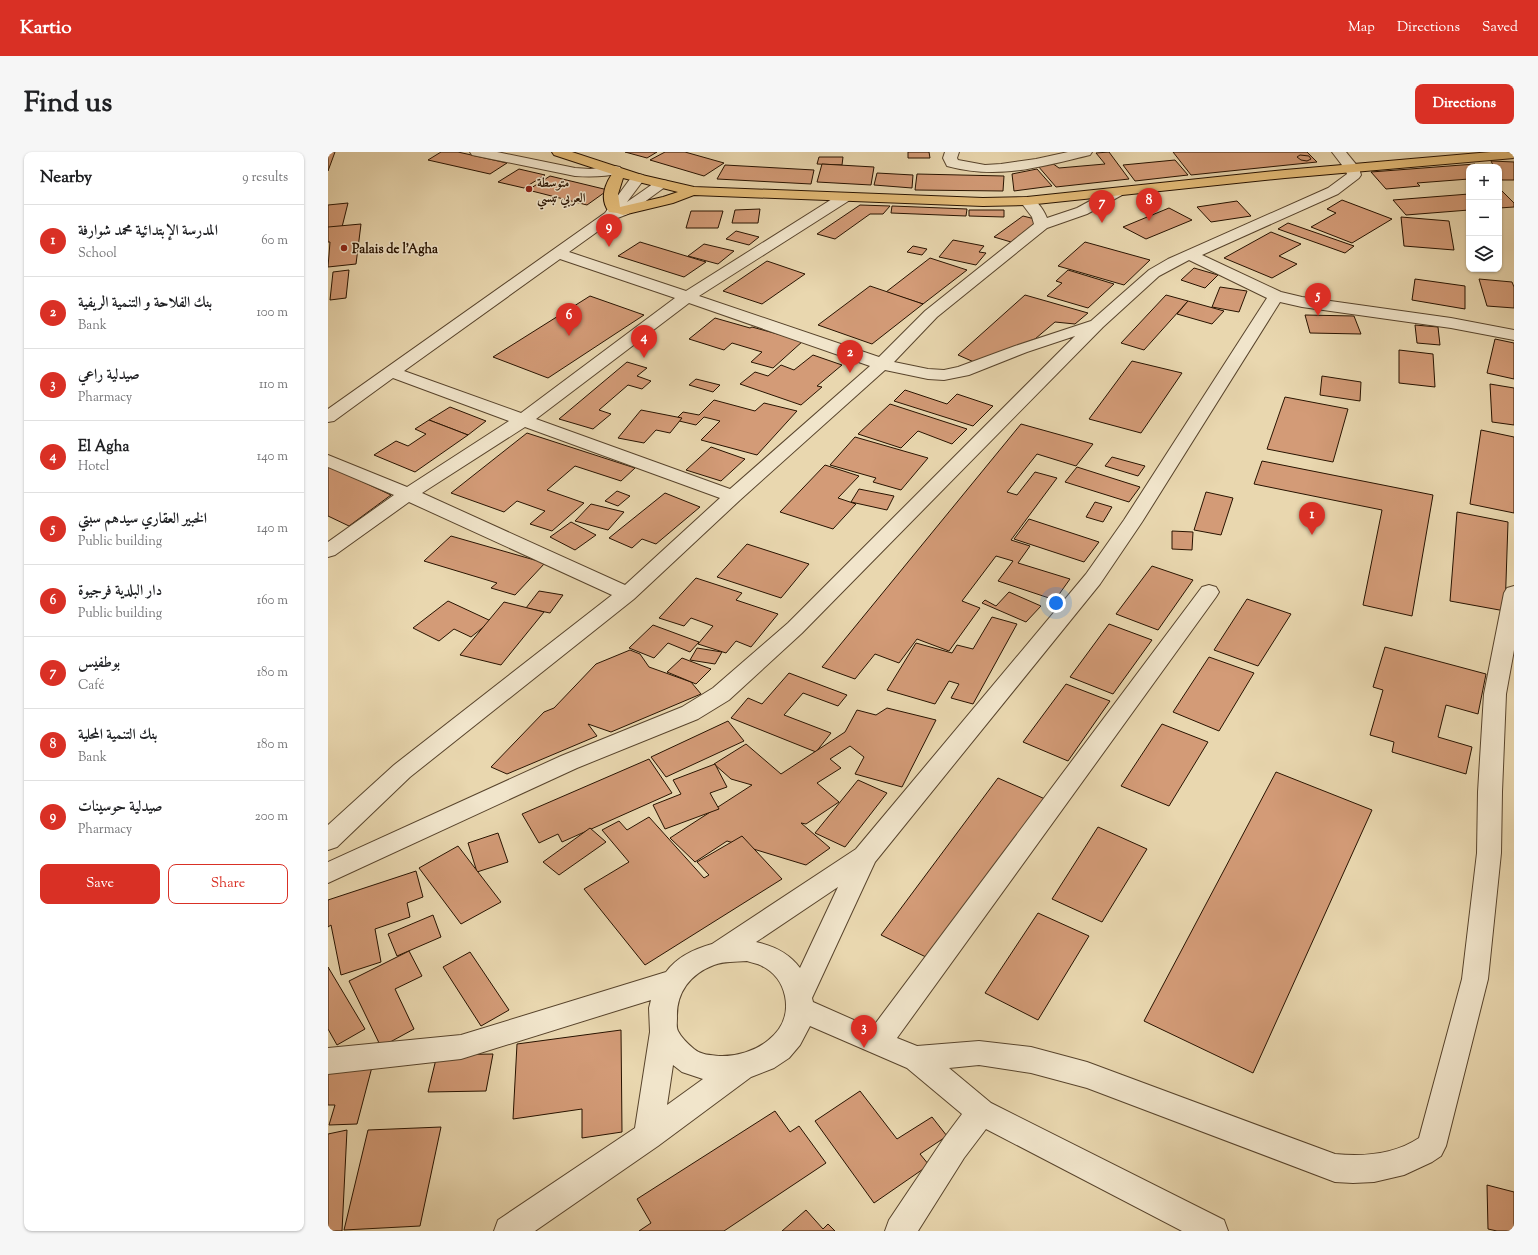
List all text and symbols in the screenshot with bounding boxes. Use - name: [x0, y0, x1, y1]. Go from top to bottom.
- text: Kartio: [20, 15, 72, 42]
- text: Map: [1348, 18, 1375, 38]
- text: Directions: [1397, 18, 1460, 38]
- text: Saved: [1482, 18, 1518, 38]
- text: Find us: [24, 84, 112, 124]
- button: Directions: [1415, 84, 1514, 124]
- map controls: [1466, 164, 1502, 272]
- button: +: [1466, 164, 1502, 200]
- text: Nearby: [40, 166, 92, 190]
- text: 9 results: [242, 169, 288, 187]
- place label: متوسطة العربي تبسي: [537, 175, 586, 210]
- marker: متوسطة العربي تبسي: [524, 184, 534, 194]
- pin: 8: [1136, 188, 1162, 221]
- pin: 7: [1089, 190, 1115, 223]
- button: −: [1466, 200, 1502, 236]
- pin: 9: [596, 214, 622, 247]
- text: المدرسة الإبتدائية محمد شوارفة: [78, 221, 218, 242]
- text: 1: [51, 232, 55, 250]
- text: 60 m: [261, 232, 288, 250]
- button: layers: [1466, 236, 1502, 272]
- place label: Palais de l'Agha: [352, 241, 438, 259]
- marker: Palais de l'Agha: [339, 243, 349, 253]
- text: School: [78, 245, 117, 263]
- pin: 5: [1305, 283, 1331, 316]
- text: بنك الفلاحة و التنمية الريفية: [78, 293, 212, 314]
- pin: 6: [556, 303, 582, 336]
- text: 2: [50, 304, 56, 322]
- text: 100 m: [256, 304, 288, 322]
- text: Bank: [78, 317, 107, 335]
- pin: 4: [631, 325, 657, 358]
- pin: 2: [837, 340, 863, 373]
- text: صيدلية راعي: [78, 365, 140, 386]
- text: 3: [50, 376, 56, 394]
- text: 110 m: [259, 376, 288, 394]
- text: Pharmacy: [78, 389, 132, 407]
- text: El Agha: [78, 437, 129, 458]
- text: 4: [50, 448, 56, 466]
- text: 140 m: [257, 448, 288, 466]
- text: Hotel: [78, 458, 109, 476]
- pin: 1: [1299, 502, 1325, 535]
- text: الخبير العقاري سيدهم سبتي: [78, 509, 207, 530]
- text: 5: [51, 520, 55, 538]
- text: 140 m: [257, 520, 288, 538]
- text: Public building: [78, 533, 162, 551]
- text: دار البلدية فرجيوة: [78, 581, 162, 602]
- text: 6: [50, 592, 56, 610]
- text: 160 m: [257, 592, 288, 610]
- your location: [1046, 593, 1066, 613]
- text: Public building: [78, 605, 162, 623]
- text: بوطفيس: [78, 653, 120, 674]
- text: 7: [50, 664, 56, 682]
- text: 180 m: [257, 664, 288, 682]
- text: Café: [78, 677, 105, 695]
- text: بنك التنمية المحلية: [78, 725, 158, 746]
- text: 8: [50, 736, 56, 754]
- text: 180 m: [257, 736, 288, 754]
- text: Bank: [78, 749, 107, 767]
- text: صيدلية حوسينات: [78, 797, 163, 818]
- text: 9: [50, 808, 56, 826]
- text: 200 m: [255, 808, 288, 826]
- text: Pharmacy: [78, 821, 132, 839]
- button: Save: [40, 864, 160, 904]
- button: Share: [168, 864, 288, 904]
- pin: 3: [851, 1015, 877, 1048]

